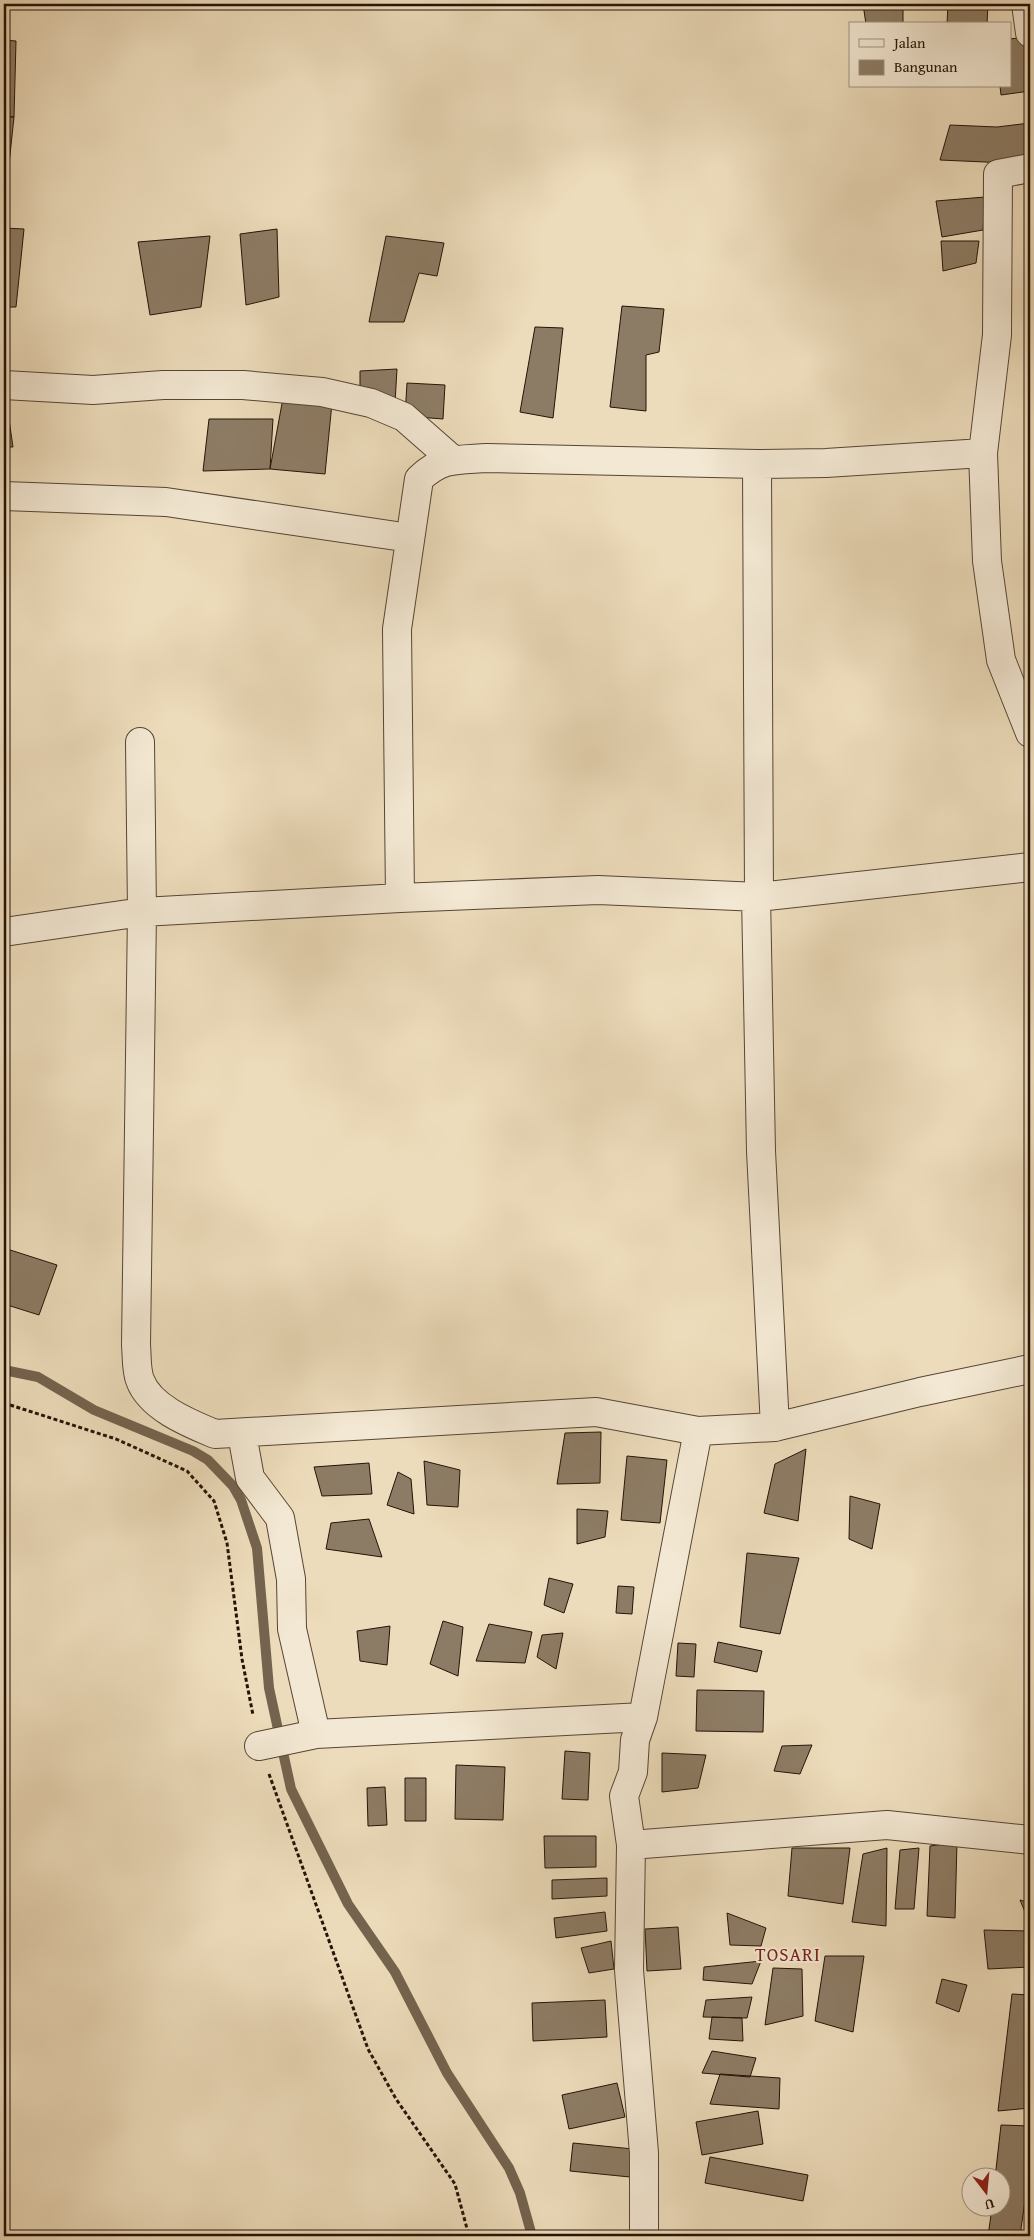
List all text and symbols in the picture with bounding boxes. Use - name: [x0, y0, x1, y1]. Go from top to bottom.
- legend: [849, 22, 1012, 88]
- text: Jalan: [892, 32, 926, 53]
- text: Bangunan: [894, 56, 958, 77]
- district label: TOSARI: [755, 1940, 821, 1968]
- north arrow: [962, 2168, 1012, 2218]
- text: U: [982, 2194, 997, 2216]

